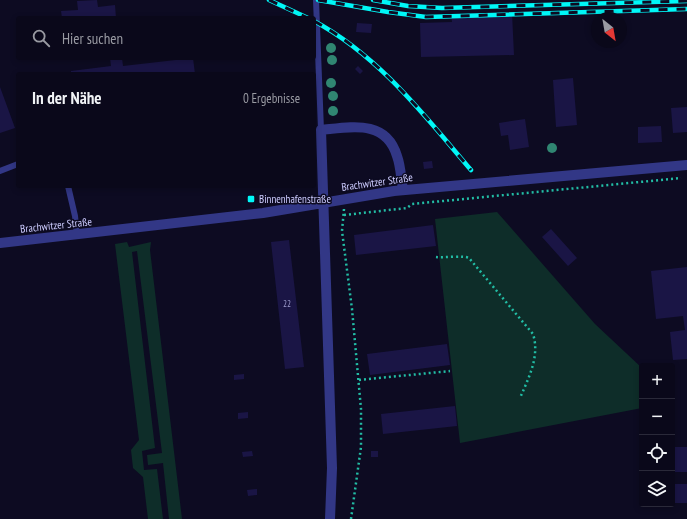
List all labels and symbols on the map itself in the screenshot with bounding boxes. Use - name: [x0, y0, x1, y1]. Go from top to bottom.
- north arrow: [591, 12, 627, 48]
- street label: Brachwitzer Straße: [340, 170, 414, 194]
- place label: Binnenhafenstraße: [259, 192, 331, 206]
- marker: Binnenhafenstraße: [246, 194, 256, 204]
- street label: Brachwitzer Straße: [19, 214, 93, 236]
- house number: 22: [283, 298, 291, 309]

